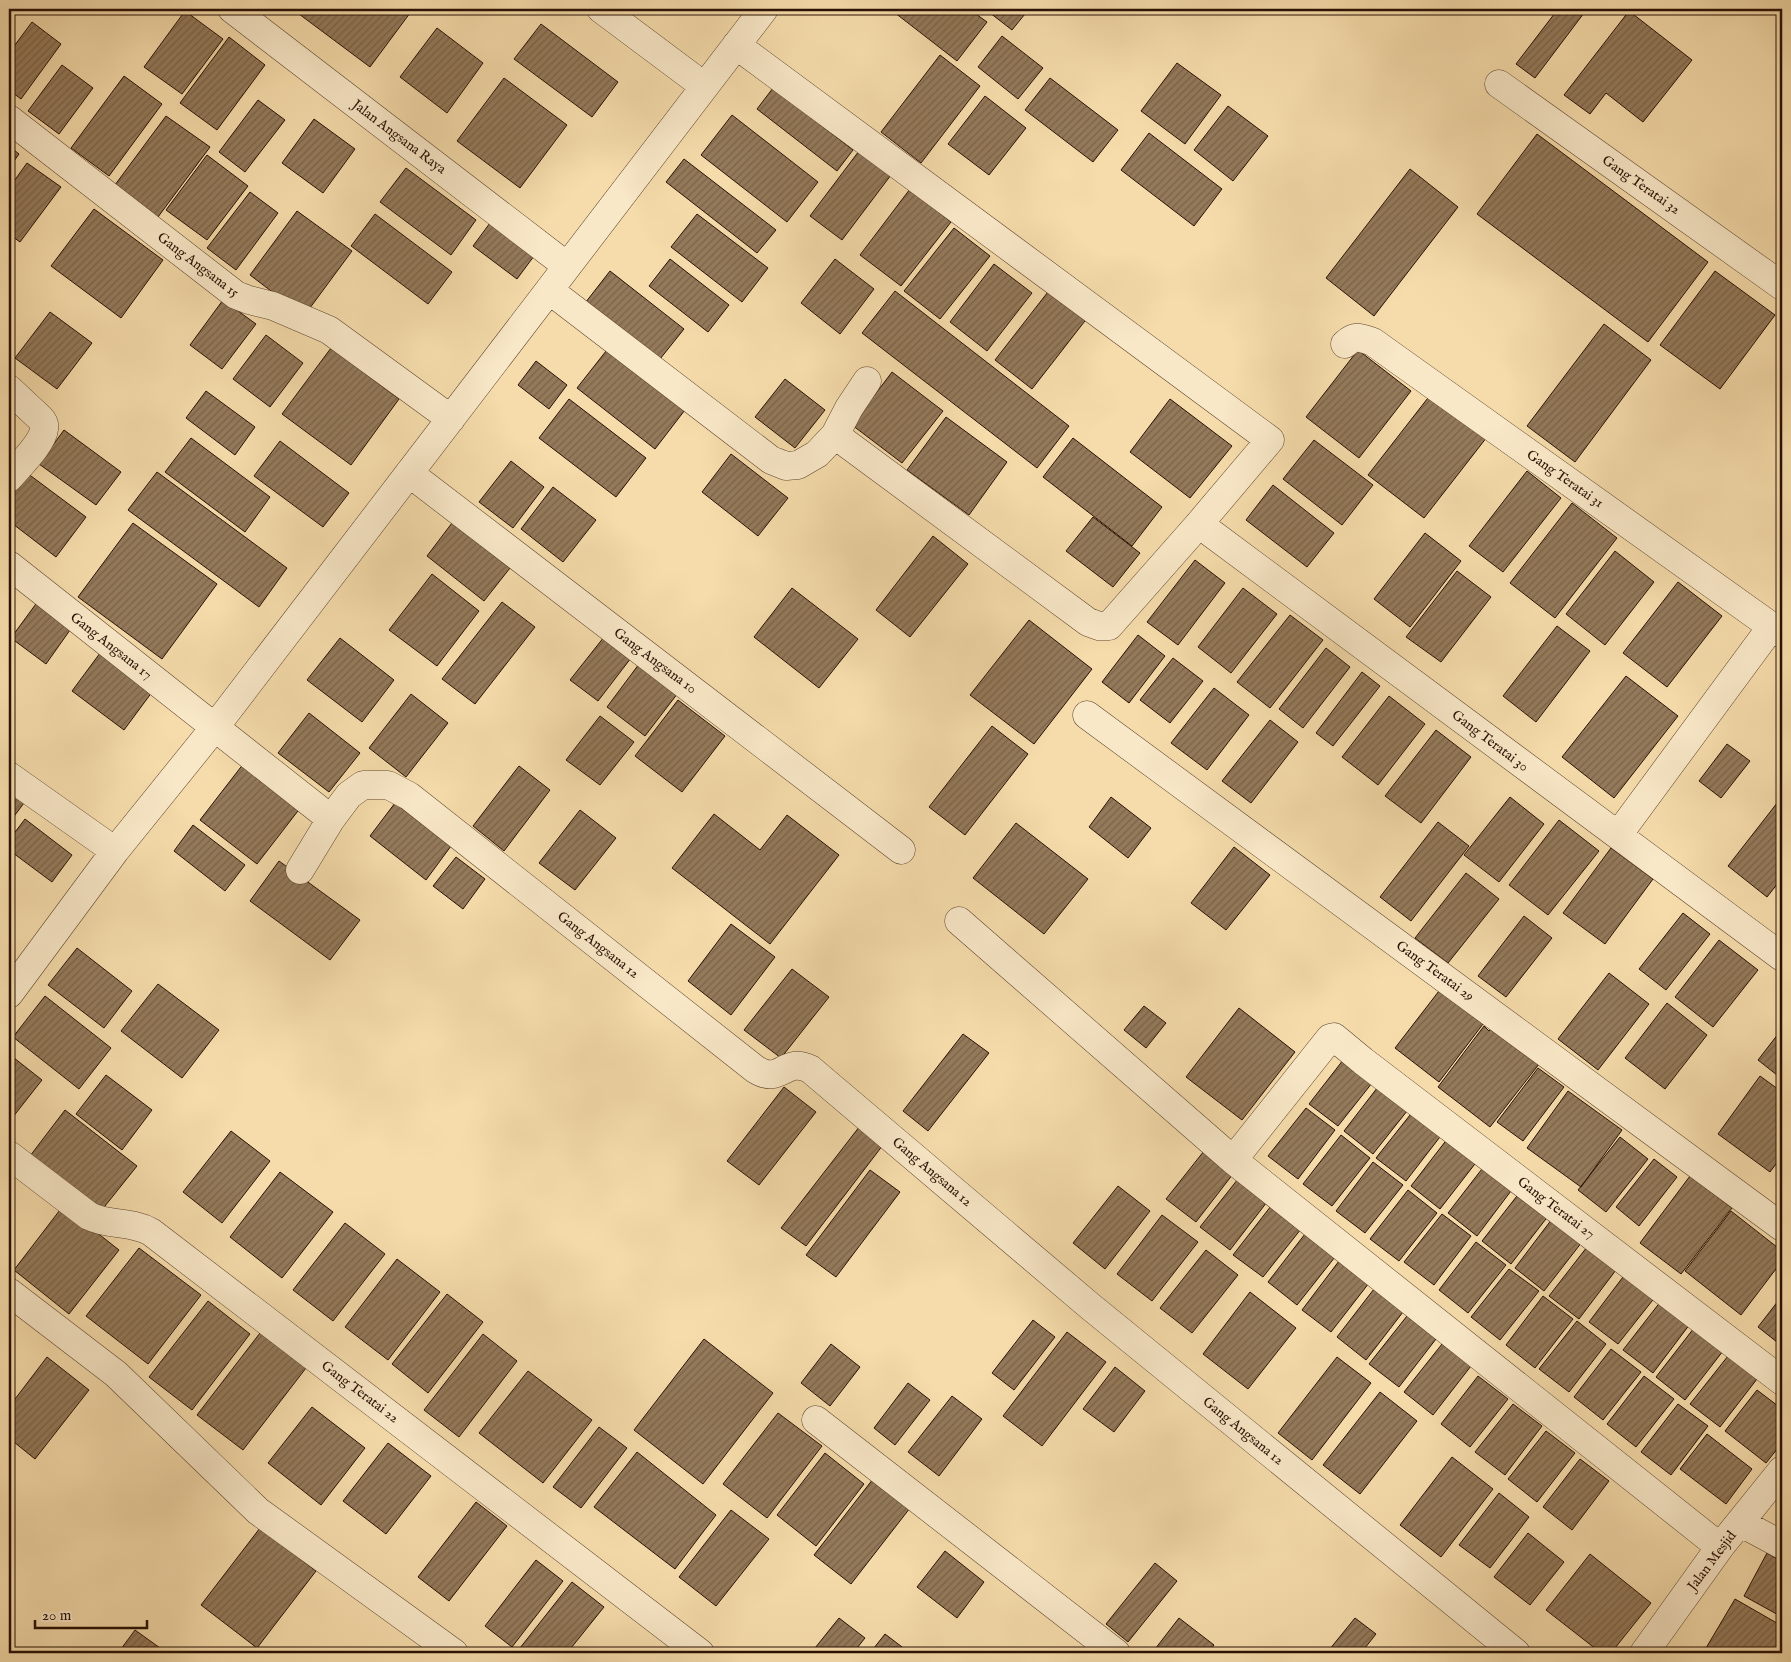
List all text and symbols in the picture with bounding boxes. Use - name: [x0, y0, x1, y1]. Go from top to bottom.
- street label: Jalan Angsana Raya: [347, 95, 450, 179]
- street label: Gang Teratai 32: [1598, 151, 1684, 219]
- street label: Gang Angsana 15: [154, 228, 242, 302]
- street label: Gang Teratai 31: [1523, 446, 1607, 512]
- street label: Gang Angsana 17: [66, 608, 156, 684]
- street label: Gang Angsana 10: [610, 624, 700, 698]
- street label: Gang Teratai 30: [1448, 706, 1532, 776]
- street label: Gang Angsana 12: [553, 907, 643, 983]
- street label: Gang Teratai 29: [1392, 937, 1478, 1005]
- street label: Gang Angsana 12: [888, 1133, 976, 1211]
- street label: Gang Teratai 27: [1514, 1173, 1598, 1243]
- street label: Gang Teratai 22: [318, 1357, 403, 1427]
- street label: Gang Angsana 12: [1199, 1393, 1288, 1469]
- street label: Jalan Mesjid: [1682, 1527, 1741, 1596]
- scale bar: [35, 1597, 148, 1629]
- text: 20 m: [42, 1606, 72, 1625]

